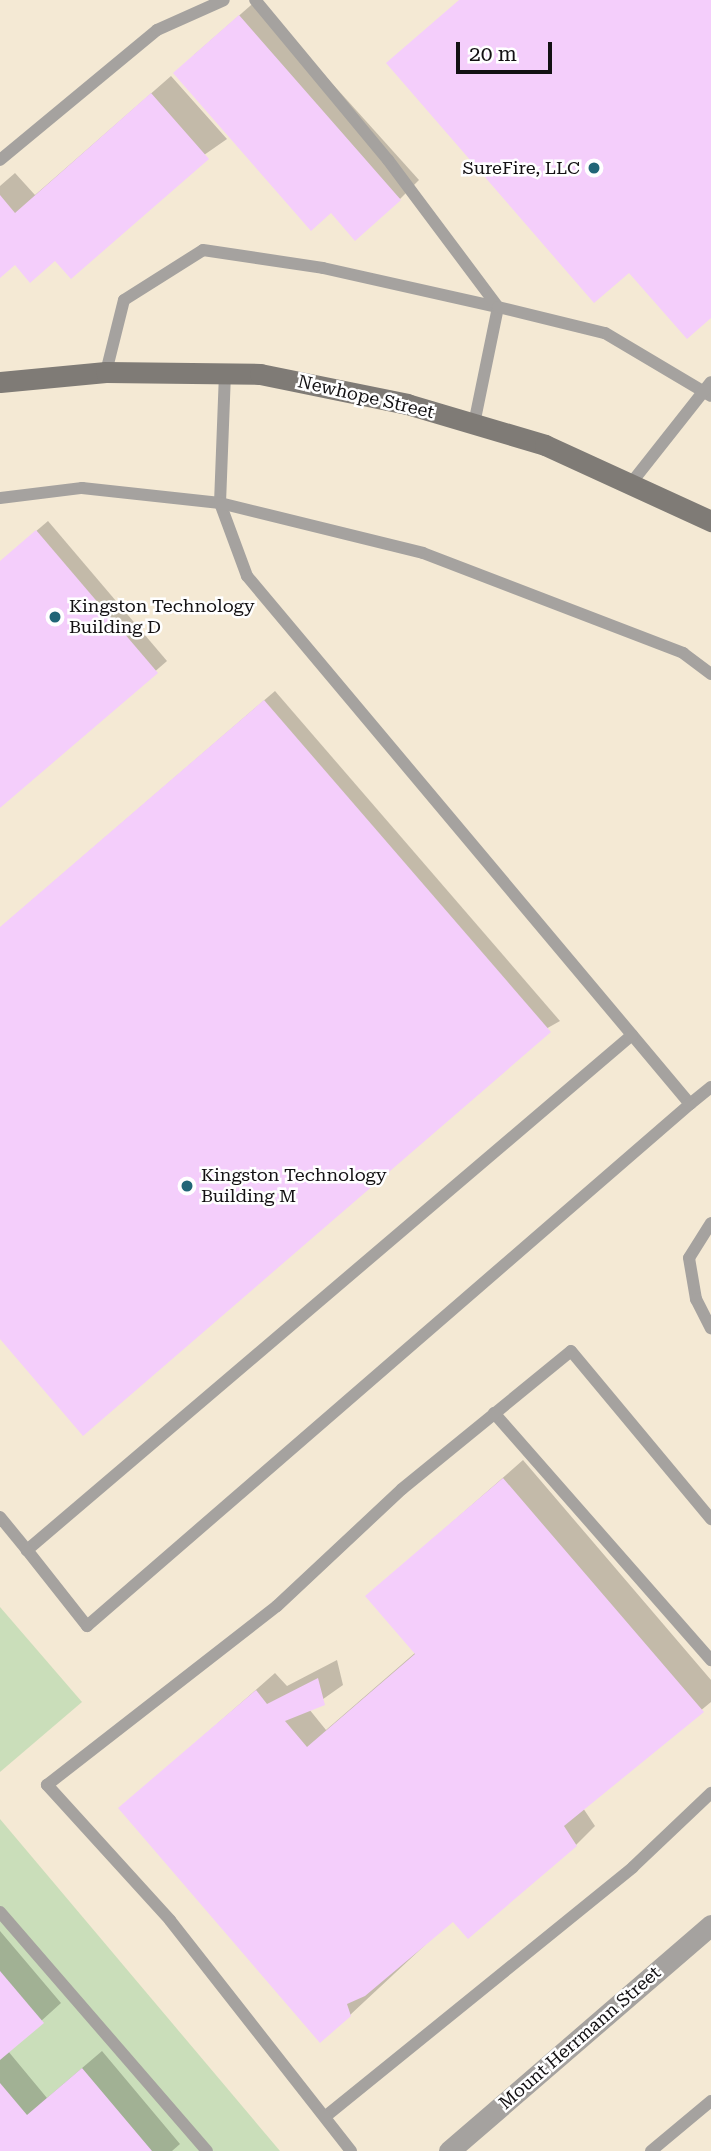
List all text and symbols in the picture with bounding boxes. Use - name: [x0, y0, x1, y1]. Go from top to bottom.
- scale bar: [459, 28, 555, 72]
- text: 20 m: [469, 42, 517, 66]
- place label: SureFire, LLC: [462, 157, 580, 179]
- marker: SureFire, LLC: [586, 160, 602, 176]
- street label: Newhope Street: [296, 371, 436, 423]
- place label: Kingston Technology Building D: [69, 596, 255, 638]
- marker: Kingston Technology Building D: [47, 609, 63, 625]
- place label: Kingston Technology Building M: [201, 1165, 387, 1208]
- marker: Kingston Technology Building M: [179, 1178, 195, 1194]
- street label: Mount Herrmann Street: [495, 1962, 665, 2114]

